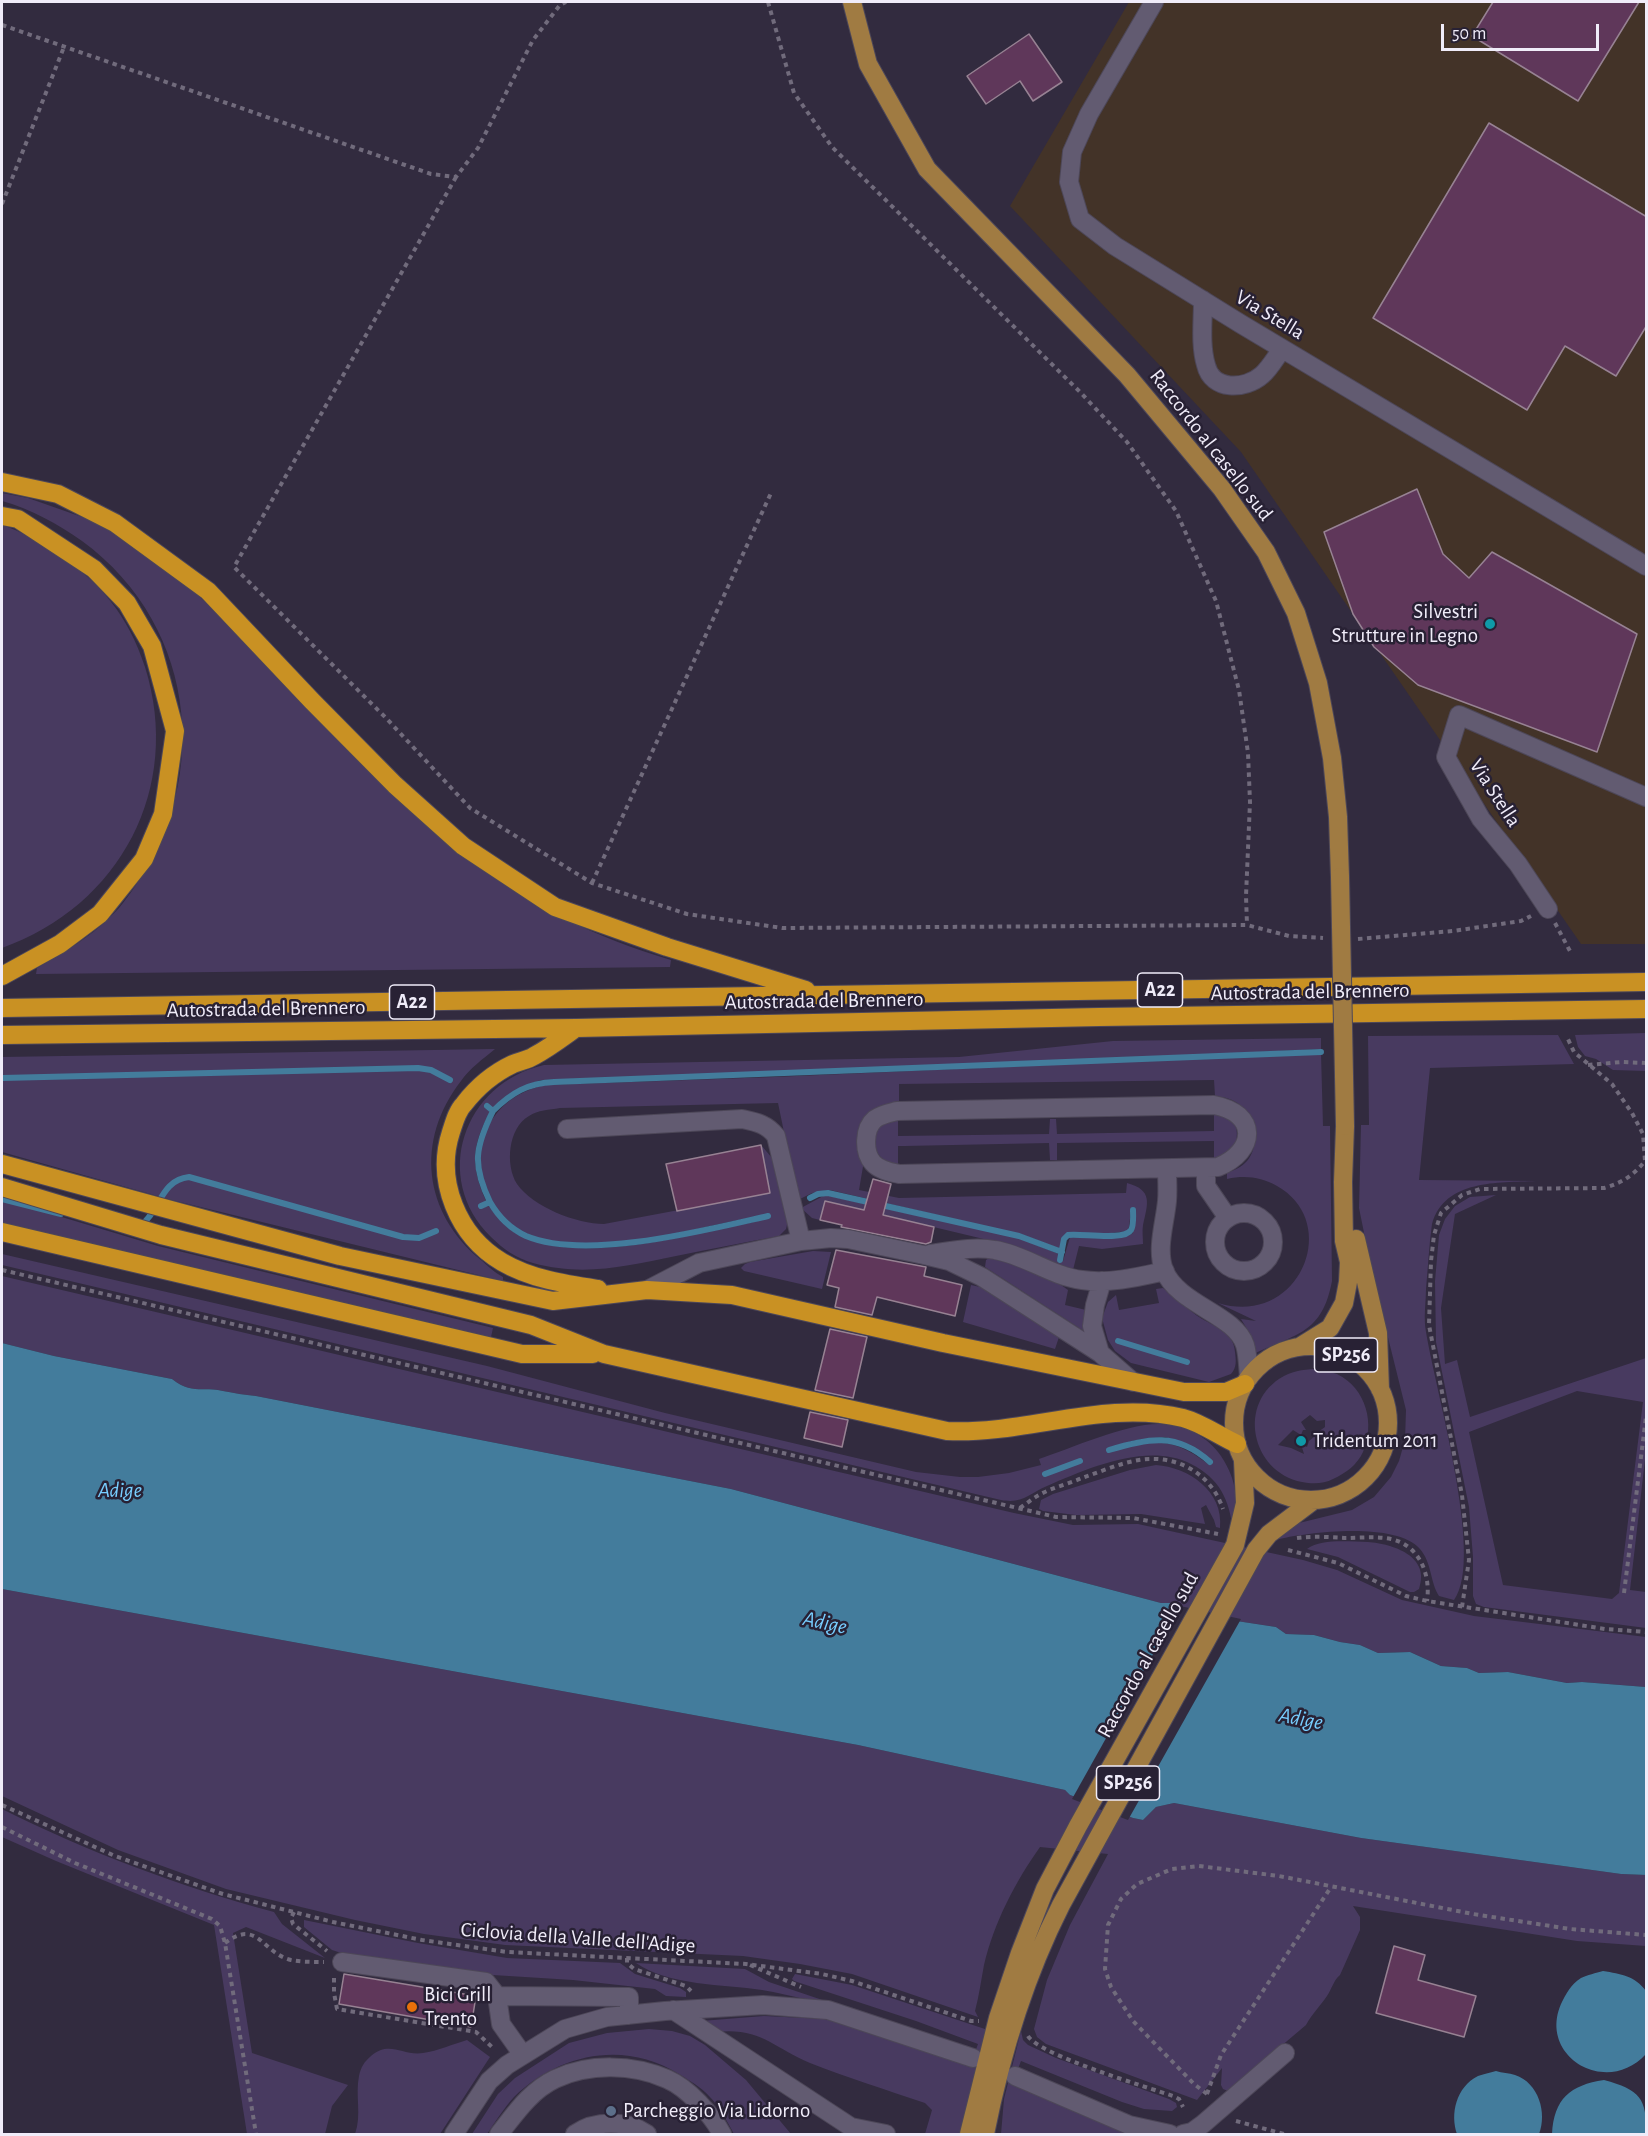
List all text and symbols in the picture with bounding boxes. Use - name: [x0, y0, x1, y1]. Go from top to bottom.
- scale bar: [1444, 12, 1602, 50]
- text: 50 m: [1452, 25, 1486, 43]
- street label: Via Stella: [1231, 285, 1309, 345]
- street label: Raccordo al casello sud: [1144, 364, 1278, 526]
- place label: Silvestri Strutture in Legno: [1331, 599, 1478, 649]
- marker: Silvestri Strutture in Legno: [1483, 617, 1497, 631]
- street label: Via Stella: [1464, 754, 1526, 832]
- road number: A22: [1138, 973, 1182, 1007]
- street label: Autostrada del Brennero: [1210, 978, 1410, 1006]
- road number: A22: [390, 985, 434, 1019]
- street label: Autostrada del Brennero: [724, 987, 924, 1015]
- street label: Autostrada del Brennero: [166, 995, 366, 1023]
- road number: SP256: [1314, 1338, 1378, 1372]
- place label: Tridentum 2011: [1313, 1428, 1438, 1454]
- marker: Tridentum 2011: [1294, 1434, 1308, 1448]
- water label: Adige: [98, 1477, 142, 1503]
- street label: Raccordo al casello sud: [1092, 1568, 1204, 1742]
- water label: Adige: [801, 1605, 849, 1641]
- water label: Adige: [1277, 1702, 1325, 1736]
- road number: SP256: [1096, 1766, 1160, 1800]
- street label: Ciclovia della Valle dell'Adige: [460, 1917, 696, 1959]
- place label: Bici Grill Trento: [424, 1982, 491, 2032]
- marker: Bici Grill Trento: [405, 2000, 419, 2014]
- place label: Parcheggio Via Lidorno: [623, 2098, 810, 2124]
- marker: Parcheggio Via Lidorno: [604, 2104, 618, 2118]

